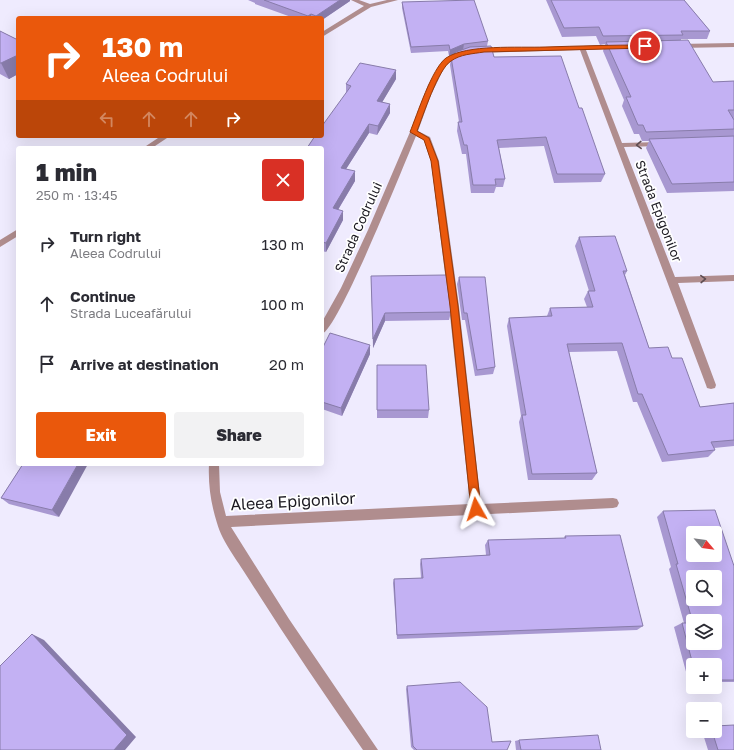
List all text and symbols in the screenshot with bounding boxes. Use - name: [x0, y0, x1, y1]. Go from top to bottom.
- pin: [628, 29, 662, 63]
- text: 130 m: [102, 30, 183, 63]
- icon: right: [36, 32, 88, 84]
- icon: arrive: [634, 35, 656, 57]
- text: Aleea Codrului: [102, 64, 228, 86]
- icon: left: [96, 108, 118, 130]
- icon: ahead: [138, 108, 160, 130]
- icon: ahead: [180, 108, 202, 130]
- icon: right: [222, 108, 244, 130]
- one-way arrow: [636, 140, 642, 149]
- text: 1 min: [36, 157, 97, 186]
- street label: Strada Epigonilor: [632, 158, 686, 264]
- button: close: [262, 159, 304, 201]
- street label: Strada Codrului: [331, 179, 385, 275]
- text: 250 m · 13:45: [36, 187, 118, 203]
- text: Turn right: [70, 227, 141, 245]
- icon: right: [36, 233, 58, 255]
- text: 130 m: [262, 235, 304, 253]
- text: Aleea Codrului: [70, 245, 161, 261]
- one-way arrow: [700, 274, 706, 283]
- text: Continue: [70, 287, 136, 305]
- icon: ahead: [36, 293, 58, 315]
- text: 100 m: [261, 295, 304, 313]
- text: Strada Luceafărului: [70, 305, 191, 321]
- icon: arrive: [36, 353, 58, 375]
- text: Arrive at destination: [70, 355, 219, 373]
- text: 20 m: [269, 355, 304, 373]
- button: Exit: [36, 412, 166, 458]
- button: Share: [174, 412, 304, 458]
- street label: Aleea Epigonilor: [230, 488, 356, 514]
- position arrow: [455, 488, 497, 530]
- north arrow: [686, 526, 722, 562]
- map controls: [686, 526, 722, 738]
- button: search: [686, 570, 722, 606]
- button: layers: [686, 614, 722, 650]
- button: +: [686, 658, 722, 694]
- button: −: [686, 702, 722, 738]

